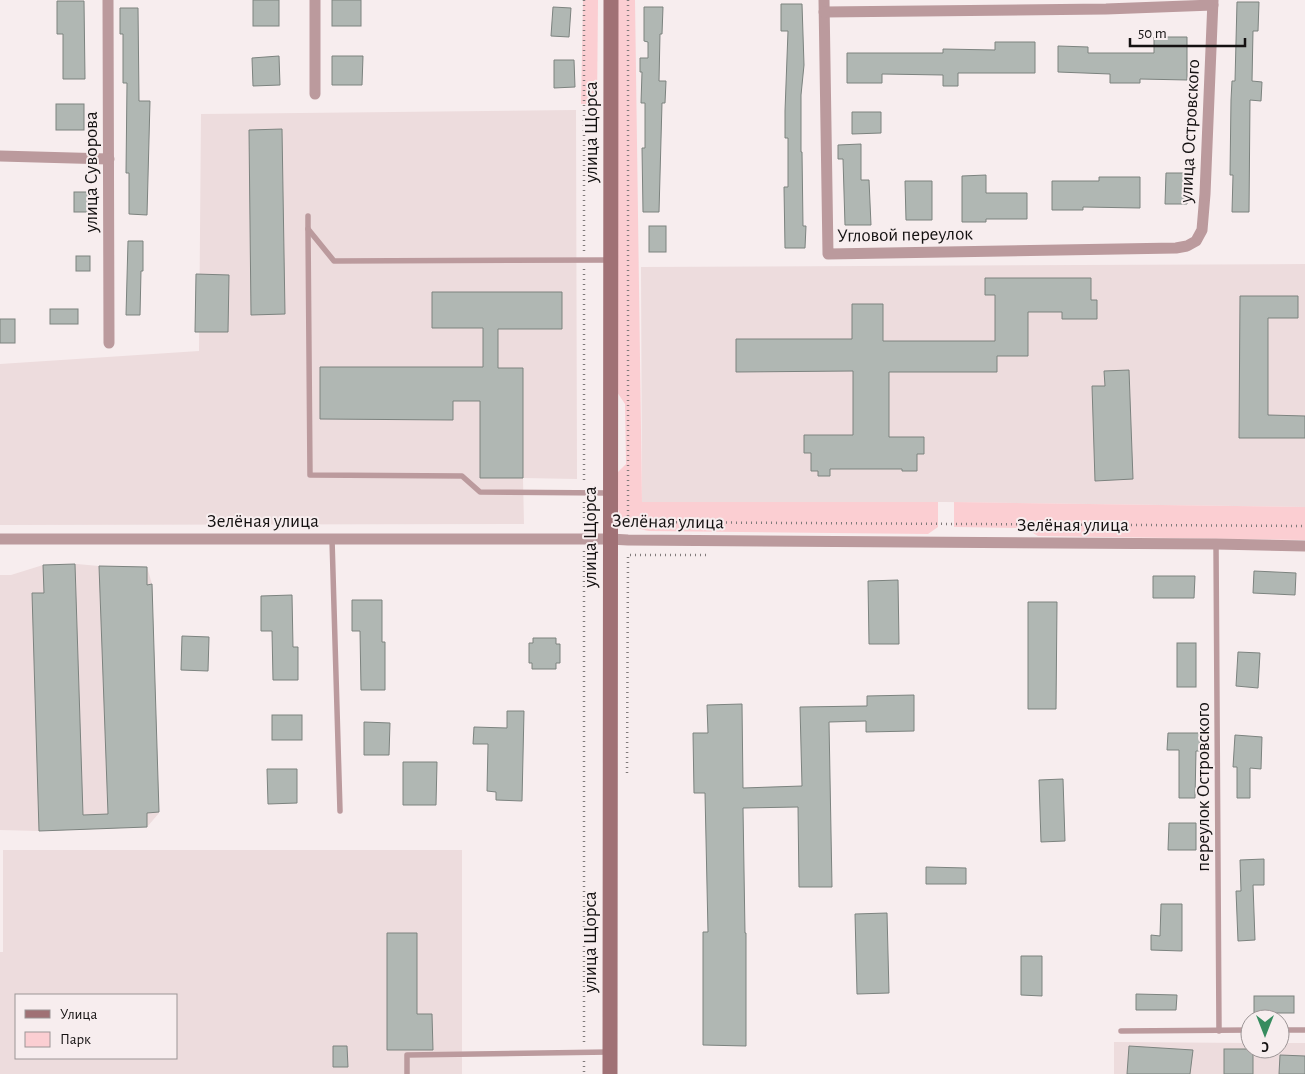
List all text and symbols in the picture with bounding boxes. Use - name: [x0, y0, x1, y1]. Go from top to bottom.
- scale bar: [1130, 15, 1245, 47]
- text: 50 m: [1138, 26, 1167, 41]
- street label: улица Островского: [1177, 59, 1203, 204]
- street label: улица Щорса: [582, 81, 601, 184]
- street label: улица Суворова: [82, 111, 101, 234]
- street label: Угловой переулок: [837, 224, 973, 246]
- street label: улица Щорса: [581, 486, 600, 589]
- street label: Зелёная улица: [207, 512, 319, 531]
- street label: Зелёная улица: [612, 512, 724, 532]
- street label: Зелёная улица: [1017, 516, 1129, 535]
- street label: переулок Островского: [1194, 702, 1213, 872]
- street label: улица Щорса: [581, 891, 600, 994]
- legend: [15, 994, 178, 1059]
- text: Улица: [60, 1007, 97, 1022]
- north arrow: [1240, 1009, 1290, 1059]
- text: Парк: [60, 1032, 91, 1047]
- text: С: [1261, 1039, 1269, 1053]

